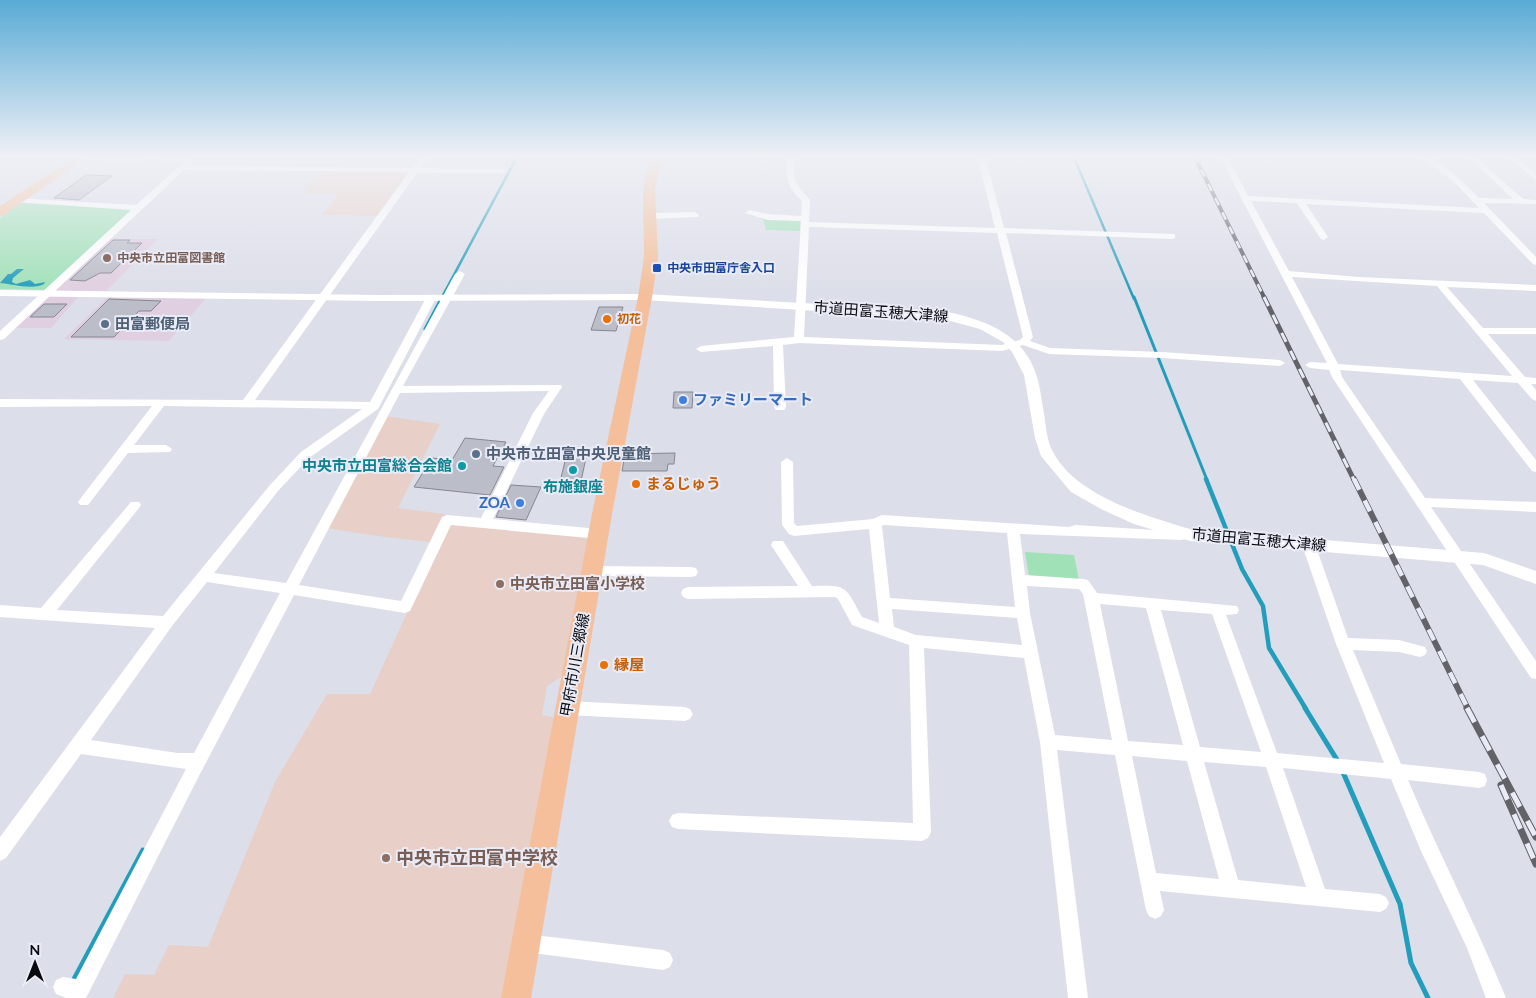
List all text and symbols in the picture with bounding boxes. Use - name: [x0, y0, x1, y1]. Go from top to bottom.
- place label: 中央市立田富図書館: [117, 250, 225, 265]
- marker: 中央市立田富図書館: [101, 252, 113, 264]
- place label: 中央市田富庁舎入口: [667, 260, 775, 275]
- marker: 中央市田富庁舎入口: [651, 262, 663, 274]
- street label: 市道田富玉穂大津線: [813, 297, 949, 325]
- place label: 初花: [617, 311, 641, 326]
- marker: 初花: [601, 313, 613, 325]
- place label: 田富郵便局: [115, 314, 190, 332]
- marker: 田富郵便局: [99, 318, 111, 330]
- place label: ファミリーマート: [693, 390, 813, 408]
- marker: ファミリーマート: [677, 394, 689, 406]
- place label: 中央市立田富中央児童館: [486, 444, 651, 462]
- marker: 中央市立田富中央児童館: [470, 448, 482, 460]
- place label: 中央市立田富総合会館: [302, 456, 452, 474]
- marker: 中央市立田富総合会館: [456, 460, 468, 472]
- marker: 布施銀座: [567, 464, 579, 476]
- place label: まるじゅう: [646, 474, 721, 492]
- place label: 布施銀座: [543, 477, 603, 495]
- marker: まるじゅう: [630, 478, 642, 490]
- place label: ZOA: [479, 493, 511, 511]
- marker: ZOA: [514, 497, 526, 509]
- street label: 市道田富玉穂大津線: [1191, 524, 1327, 554]
- place label: 中央市立田富小学校: [510, 574, 645, 592]
- marker: 中央市立田富小学校: [494, 578, 506, 590]
- street label: 甲府市川三郷線: [556, 612, 592, 718]
- place label: 縁屋: [614, 655, 644, 673]
- marker: 縁屋: [598, 659, 610, 671]
- place label: 中央市立田富中学校: [396, 846, 558, 868]
- marker: 中央市立田富中学校: [380, 852, 392, 864]
- north arrow: [10, 938, 60, 988]
- text: N: [30, 941, 40, 958]

